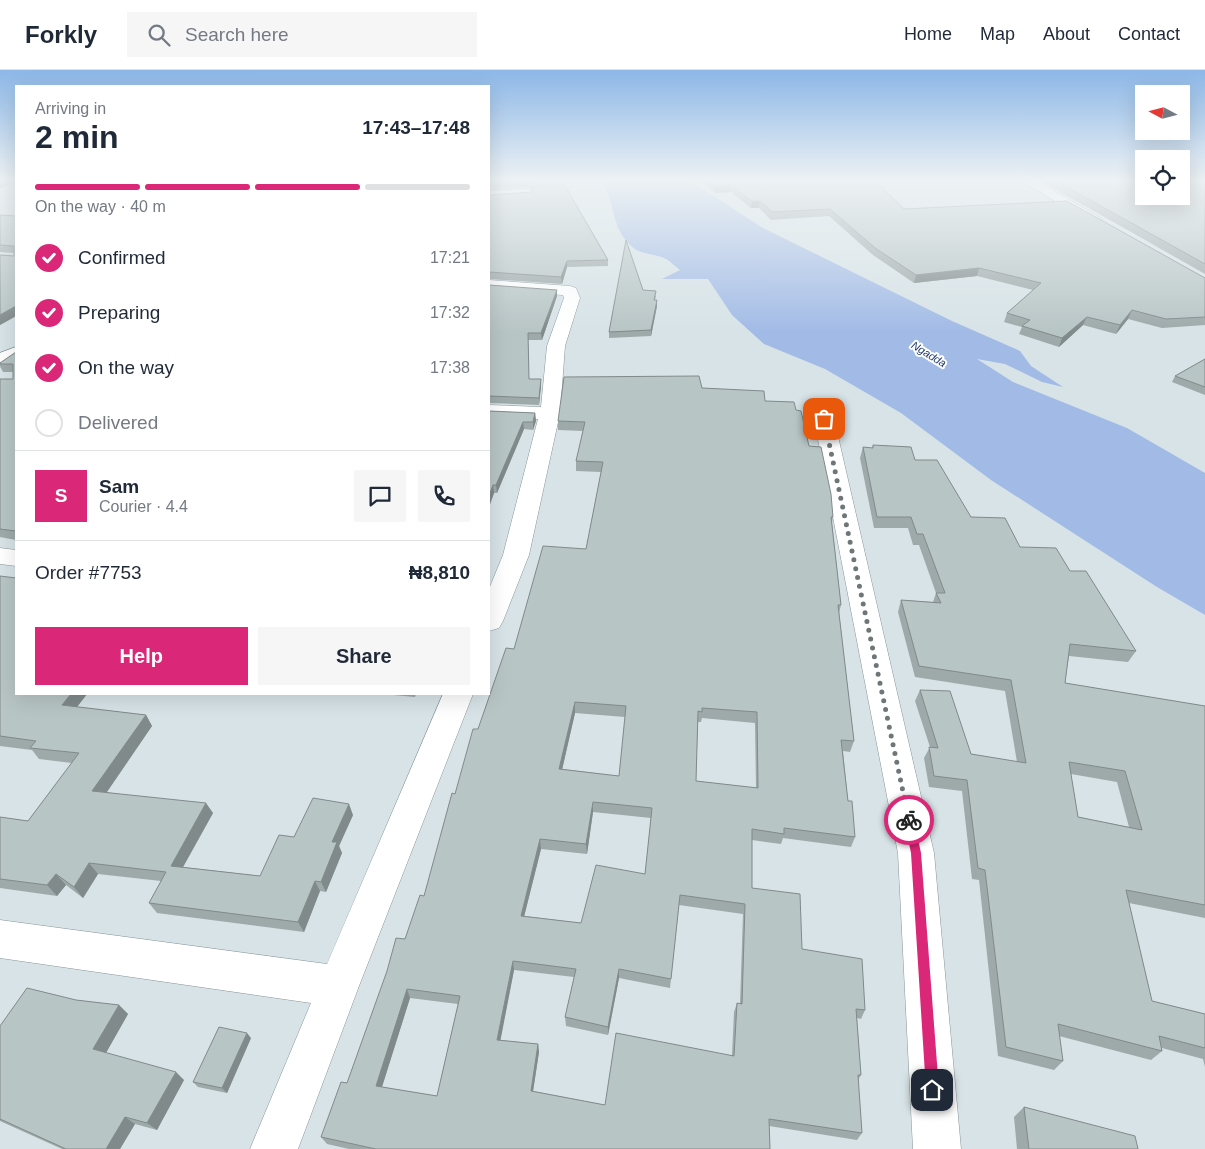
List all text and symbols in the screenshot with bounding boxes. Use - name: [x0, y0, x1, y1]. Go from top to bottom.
- search box: [127, 12, 477, 57]
- text: Forkly: [25, 21, 97, 48]
- icon: search: [145, 21, 173, 49]
- text: Search here: [185, 24, 289, 45]
- text: Home: [904, 24, 952, 44]
- text: Map: [980, 24, 1015, 44]
- text: About: [1043, 24, 1090, 44]
- text: Contact: [1118, 24, 1180, 44]
- north arrow: [1135, 85, 1190, 140]
- map controls: [1135, 85, 1190, 205]
- text: Arriving in: [35, 100, 106, 117]
- text: 17:43–17:48: [362, 117, 470, 138]
- text: 2 min: [35, 119, 119, 155]
- button: locate: [1135, 150, 1190, 205]
- text: On the way · 40 m: [35, 198, 166, 215]
- icon: check: [35, 244, 63, 272]
- text: Confirmed: [78, 247, 166, 268]
- text: 17:21: [430, 249, 470, 266]
- icon: check: [35, 299, 63, 327]
- text: Preparing: [78, 302, 160, 323]
- text: 17:32: [430, 304, 470, 321]
- water label: Ngadda: [909, 339, 949, 369]
- icon: check: [35, 354, 63, 382]
- text: On the way: [78, 357, 174, 378]
- text: 17:38: [430, 359, 470, 376]
- pin: [803, 398, 845, 440]
- icon: bag: [810, 405, 838, 433]
- text: Delivered: [78, 412, 158, 433]
- button: chat: [354, 470, 406, 522]
- button: phone: [418, 470, 470, 522]
- text: Sam: [99, 476, 139, 497]
- text: S: [55, 485, 67, 506]
- text: Courier · 4.4: [99, 498, 188, 515]
- text: Order #7753: [35, 562, 142, 583]
- text: ₦8,810: [409, 562, 470, 583]
- button: Help: [35, 627, 248, 685]
- button: Share: [258, 627, 470, 685]
- courier: [884, 795, 934, 845]
- icon: bike: [895, 806, 923, 834]
- pin: [911, 1069, 953, 1111]
- icon: home: [918, 1076, 946, 1104]

